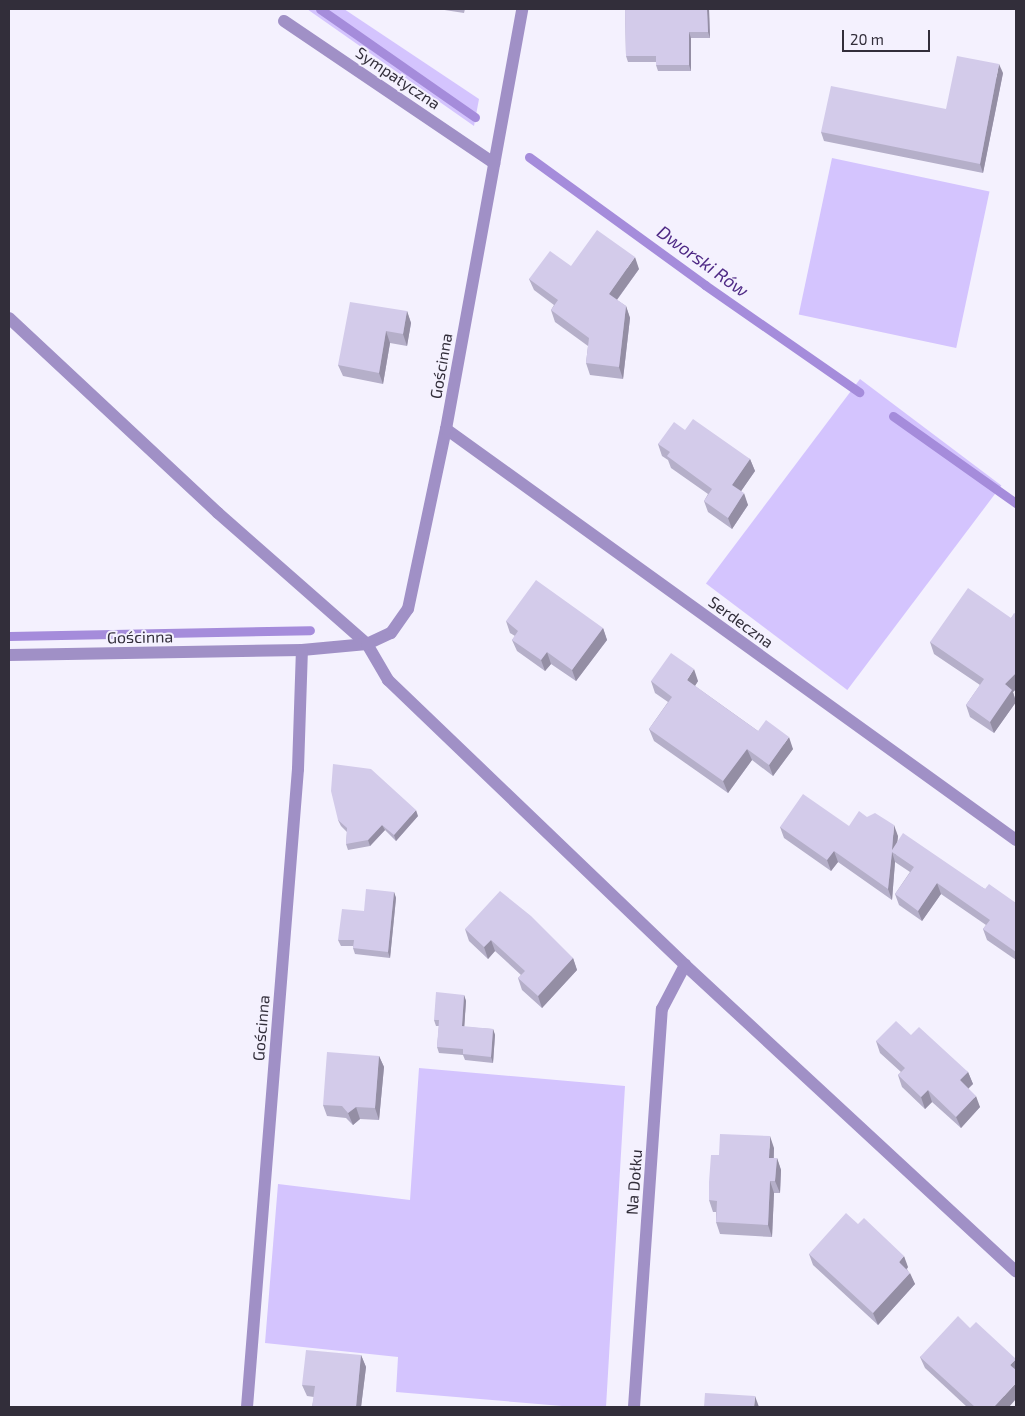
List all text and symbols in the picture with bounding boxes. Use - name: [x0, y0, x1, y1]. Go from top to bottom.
- scale bar: [845, 20, 932, 52]
- text: 20 m: [850, 30, 884, 48]
- street label: Sympatyczna: [352, 43, 444, 113]
- water label: Dworski Rów: [653, 221, 753, 301]
- street label: Gościnna: [426, 332, 456, 400]
- street label: Serdeczna: [705, 592, 777, 652]
- street label: Gościnna: [107, 627, 173, 647]
- street label: Gościnna: [249, 994, 273, 1062]
- street label: Na Dołku: [622, 1148, 646, 1216]

